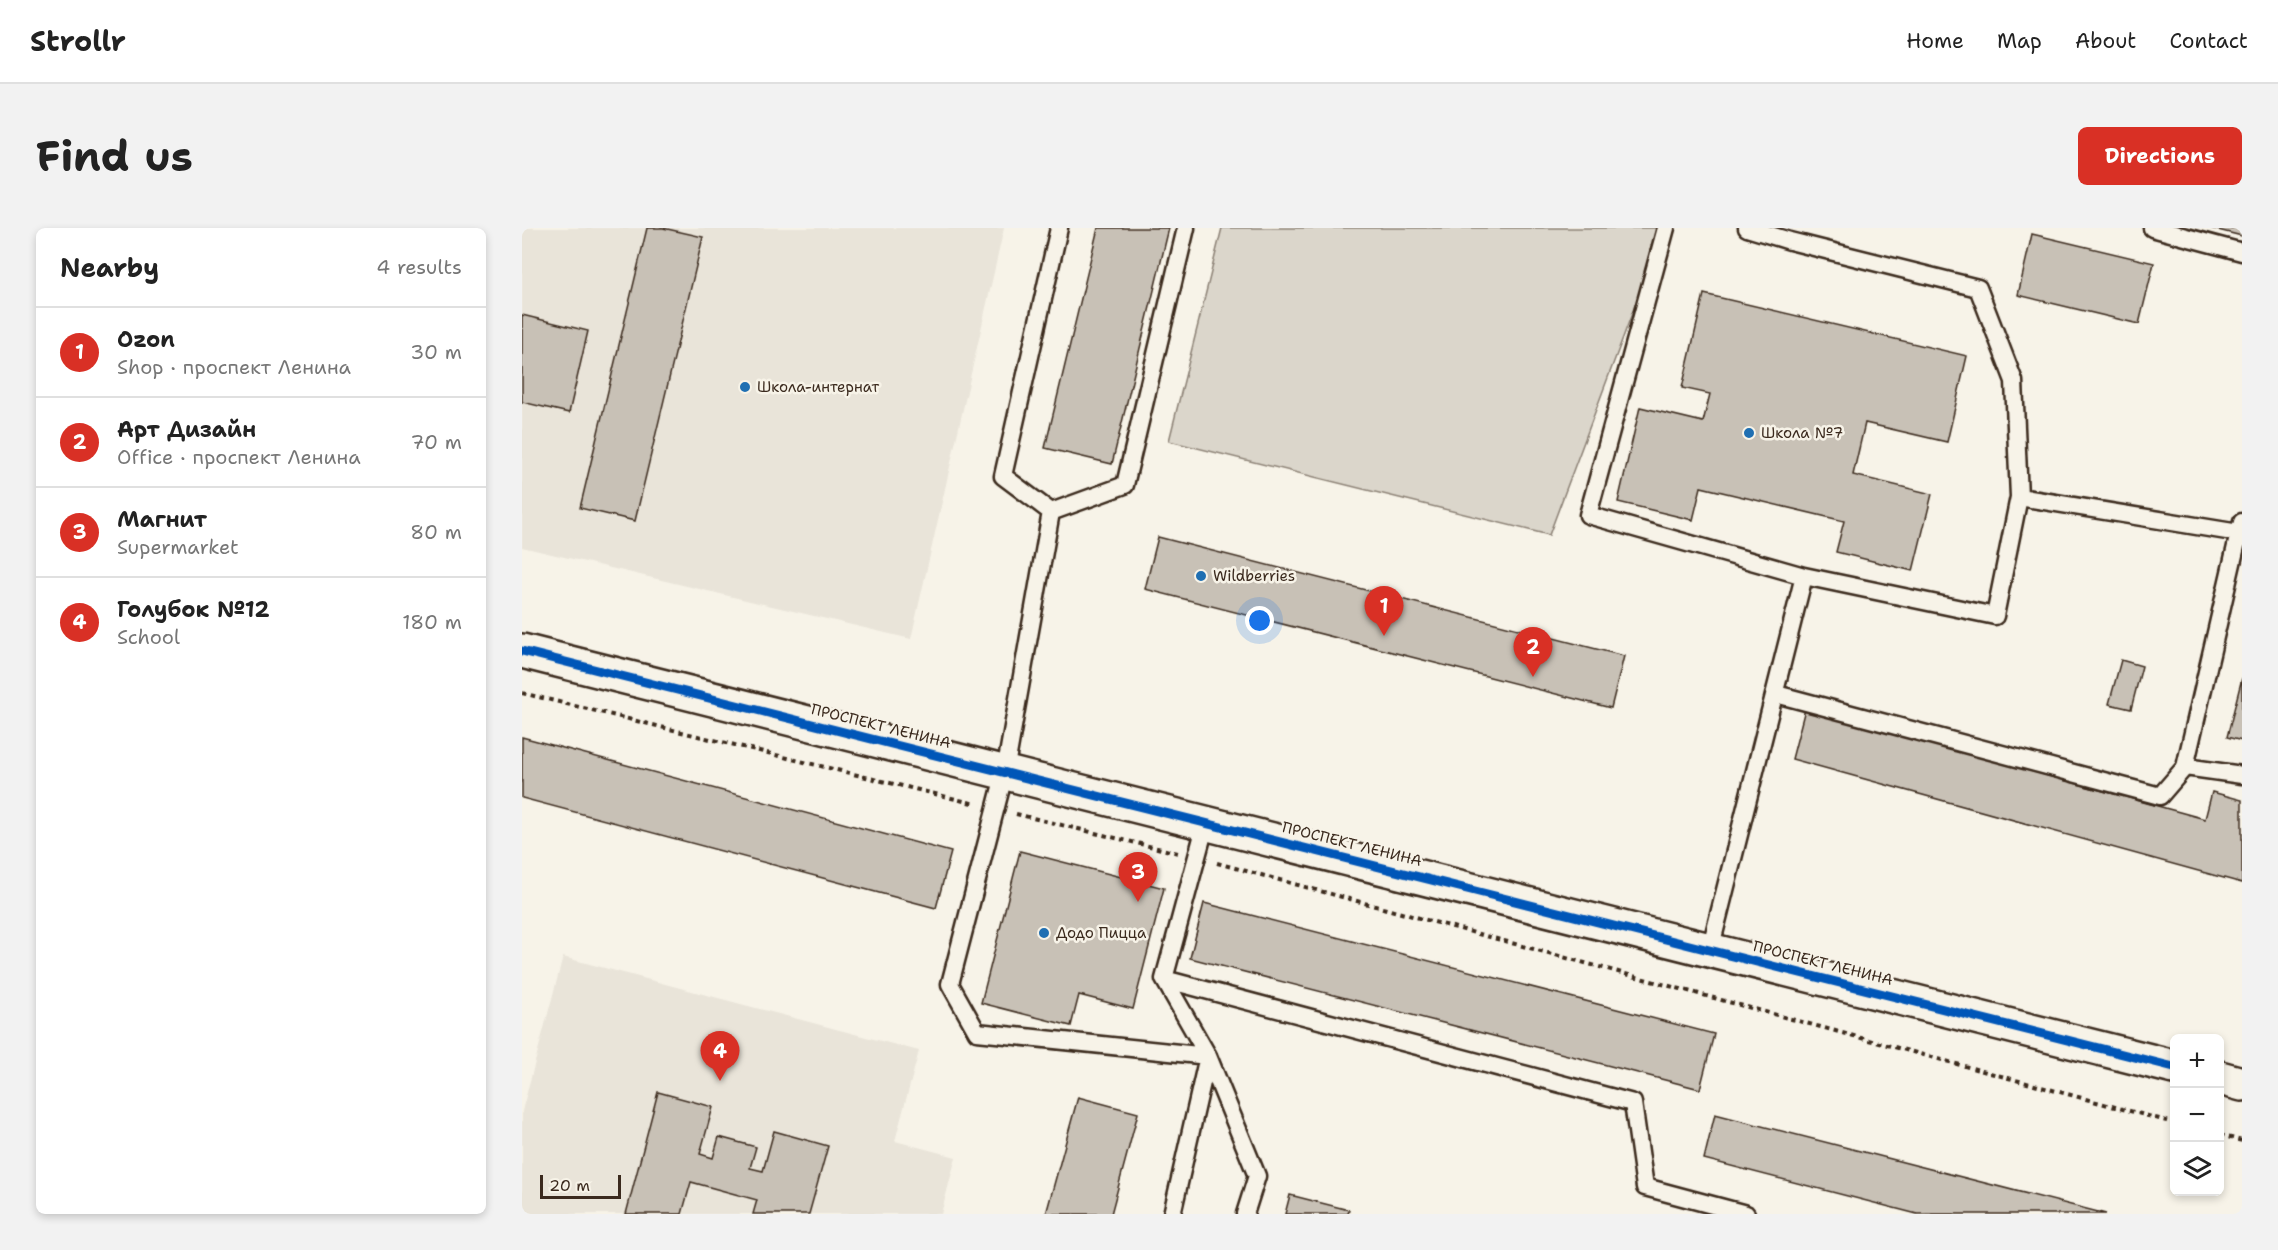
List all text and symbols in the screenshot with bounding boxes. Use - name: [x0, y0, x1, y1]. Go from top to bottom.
- text: Strollr: [30, 22, 126, 60]
- text: Home: [1906, 27, 1964, 55]
- text: Map: [1997, 27, 2042, 55]
- text: About: [2075, 27, 2136, 55]
- text: Contact: [2169, 27, 2248, 55]
- button: Directions: [2078, 127, 2242, 185]
- text: Find us: [36, 128, 193, 184]
- text: Nearby: [60, 250, 159, 285]
- text: 4 results: [376, 254, 462, 280]
- text: Ozon: [117, 325, 175, 354]
- text: 1: [75, 339, 84, 365]
- text: 30 m: [410, 339, 462, 365]
- text: Shop · проспект Ленина: [117, 354, 351, 380]
- place label: Школа-интернат: [757, 377, 879, 397]
- marker: Школа-интернат: [738, 380, 752, 394]
- text: Арт Дизайн: [117, 415, 256, 444]
- place label: Школа №7: [1761, 423, 1843, 443]
- marker: Школа №7: [1742, 426, 1756, 440]
- text: 2: [73, 429, 87, 455]
- text: 70 m: [410, 429, 462, 455]
- text: Office · проспект Ленина: [117, 444, 361, 470]
- text: Магнит: [117, 505, 207, 534]
- text: 3: [73, 519, 87, 545]
- text: 80 m: [410, 519, 462, 545]
- text: Supermarket: [117, 534, 239, 560]
- place label: Wildberries: [1213, 566, 1295, 586]
- marker: Wildberries: [1194, 569, 1208, 583]
- pin: 1: [1364, 586, 1404, 636]
- text: Голубок №12: [117, 595, 270, 624]
- your location: [1245, 606, 1274, 635]
- text: 4: [73, 609, 87, 635]
- text: 180 m: [402, 609, 462, 635]
- text: School: [117, 624, 180, 650]
- pin: 2: [1514, 628, 1552, 677]
- street label: ПРОСПЕКТ ЛЕНИНА: [809, 699, 953, 753]
- street label: ПРОСПЕКТ ЛЕНИНА: [1280, 817, 1424, 871]
- pin: 3: [1118, 852, 1158, 902]
- place label: Додо Пицца: [1056, 923, 1147, 943]
- marker: Додо Пицца: [1037, 926, 1051, 940]
- street label: ПРОСПЕКТ ЛЕНИНА: [1751, 936, 1895, 990]
- pin: 4: [700, 1032, 740, 1081]
- map controls: [2170, 1034, 2224, 1196]
- button: +: [2170, 1034, 2224, 1088]
- button: −: [2170, 1088, 2224, 1142]
- button: layers: [2170, 1142, 2224, 1196]
- scale bar: [540, 1172, 621, 1200]
- text: 20 m: [549, 1175, 590, 1196]

